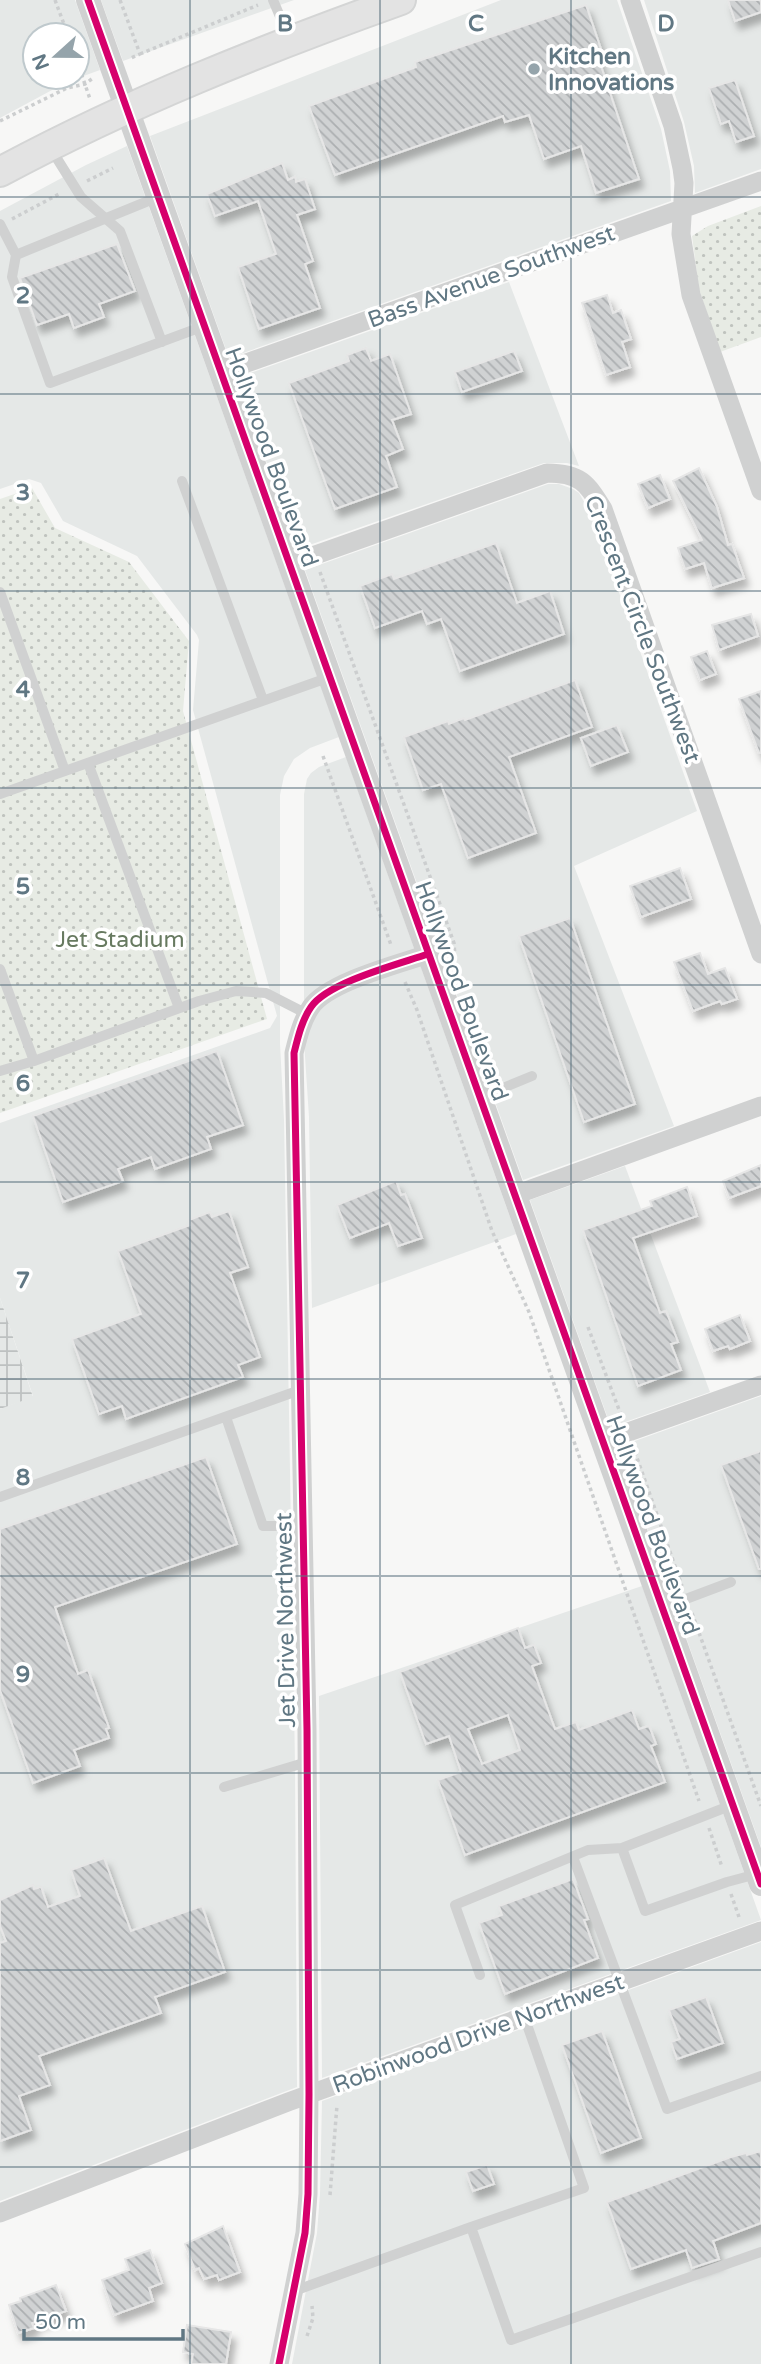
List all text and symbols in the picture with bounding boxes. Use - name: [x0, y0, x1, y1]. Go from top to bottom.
- text: B: [277, 10, 293, 38]
- text: C: [468, 10, 484, 38]
- text: D: [657, 10, 675, 38]
- north arrow: [21, 21, 91, 91]
- place label: Kitchen Innovations: [548, 43, 674, 97]
- text: N: [28, 51, 54, 73]
- marker: Kitchen Innovations: [526, 61, 542, 77]
- street label: Bass Avenue Southwest: [364, 219, 619, 335]
- text: 2: [16, 282, 30, 310]
- street label: Hollywood Boulevard: [218, 344, 324, 571]
- text: 3: [16, 479, 30, 507]
- street label: Crescent Circle Southwest: [578, 491, 706, 767]
- text: 4: [16, 676, 31, 704]
- text: 5: [16, 873, 30, 901]
- street label: Hollywood Boulevard: [408, 878, 514, 1105]
- park label: Jet Stadium: [55, 926, 185, 954]
- text: 6: [16, 1070, 30, 1098]
- text: 7: [16, 1267, 30, 1295]
- street label: Hollywood Boulevard: [599, 1412, 705, 1639]
- text: 8: [16, 1464, 30, 1492]
- street label: Jet Drive Northwest: [270, 1512, 302, 1728]
- text: 9: [16, 1661, 30, 1689]
- street label: Robinwood Drive Northwest: [329, 1968, 628, 2100]
- scale bar: [24, 2298, 184, 2342]
- text: 50 m: [35, 2310, 86, 2335]

